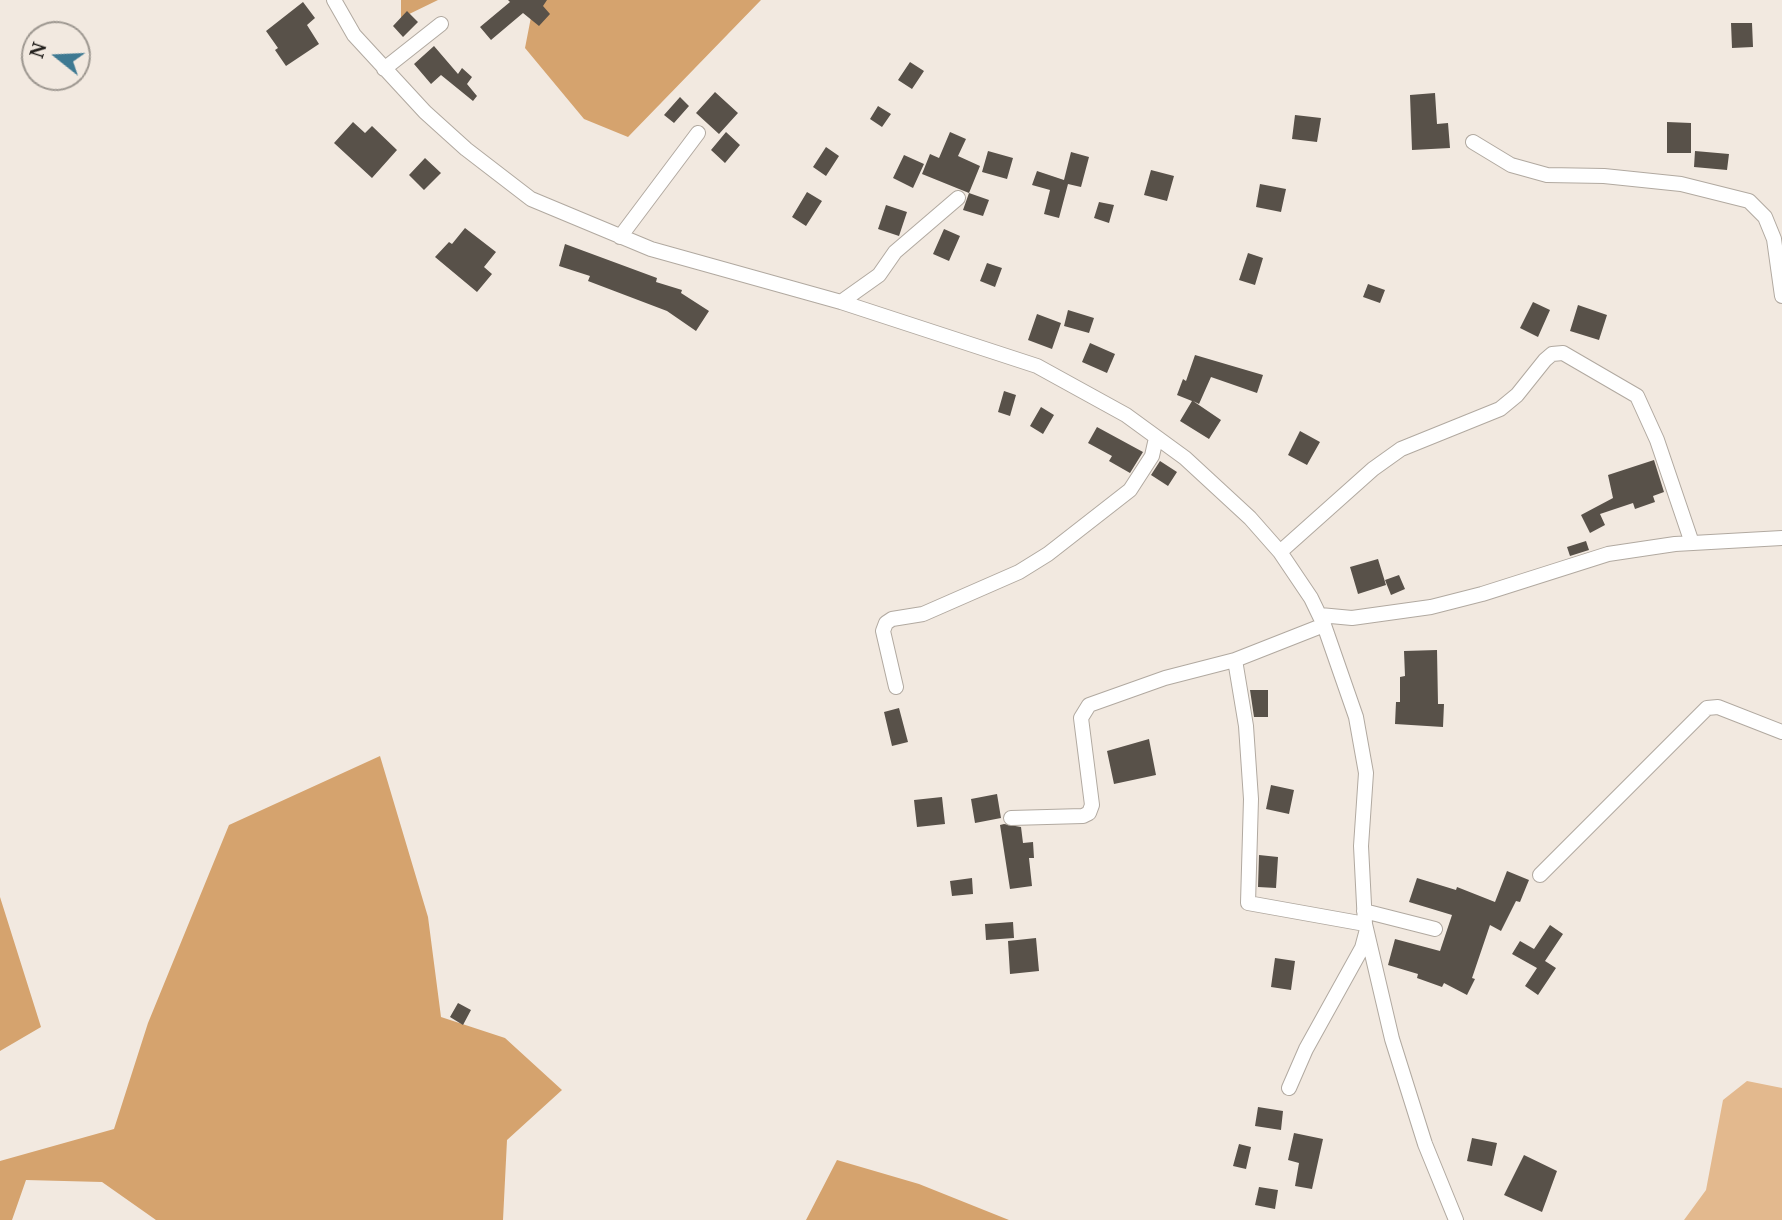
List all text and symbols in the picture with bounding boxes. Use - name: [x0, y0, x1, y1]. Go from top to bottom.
- north arrow: [21, 21, 91, 91]
- text: N: [23, 39, 53, 61]

